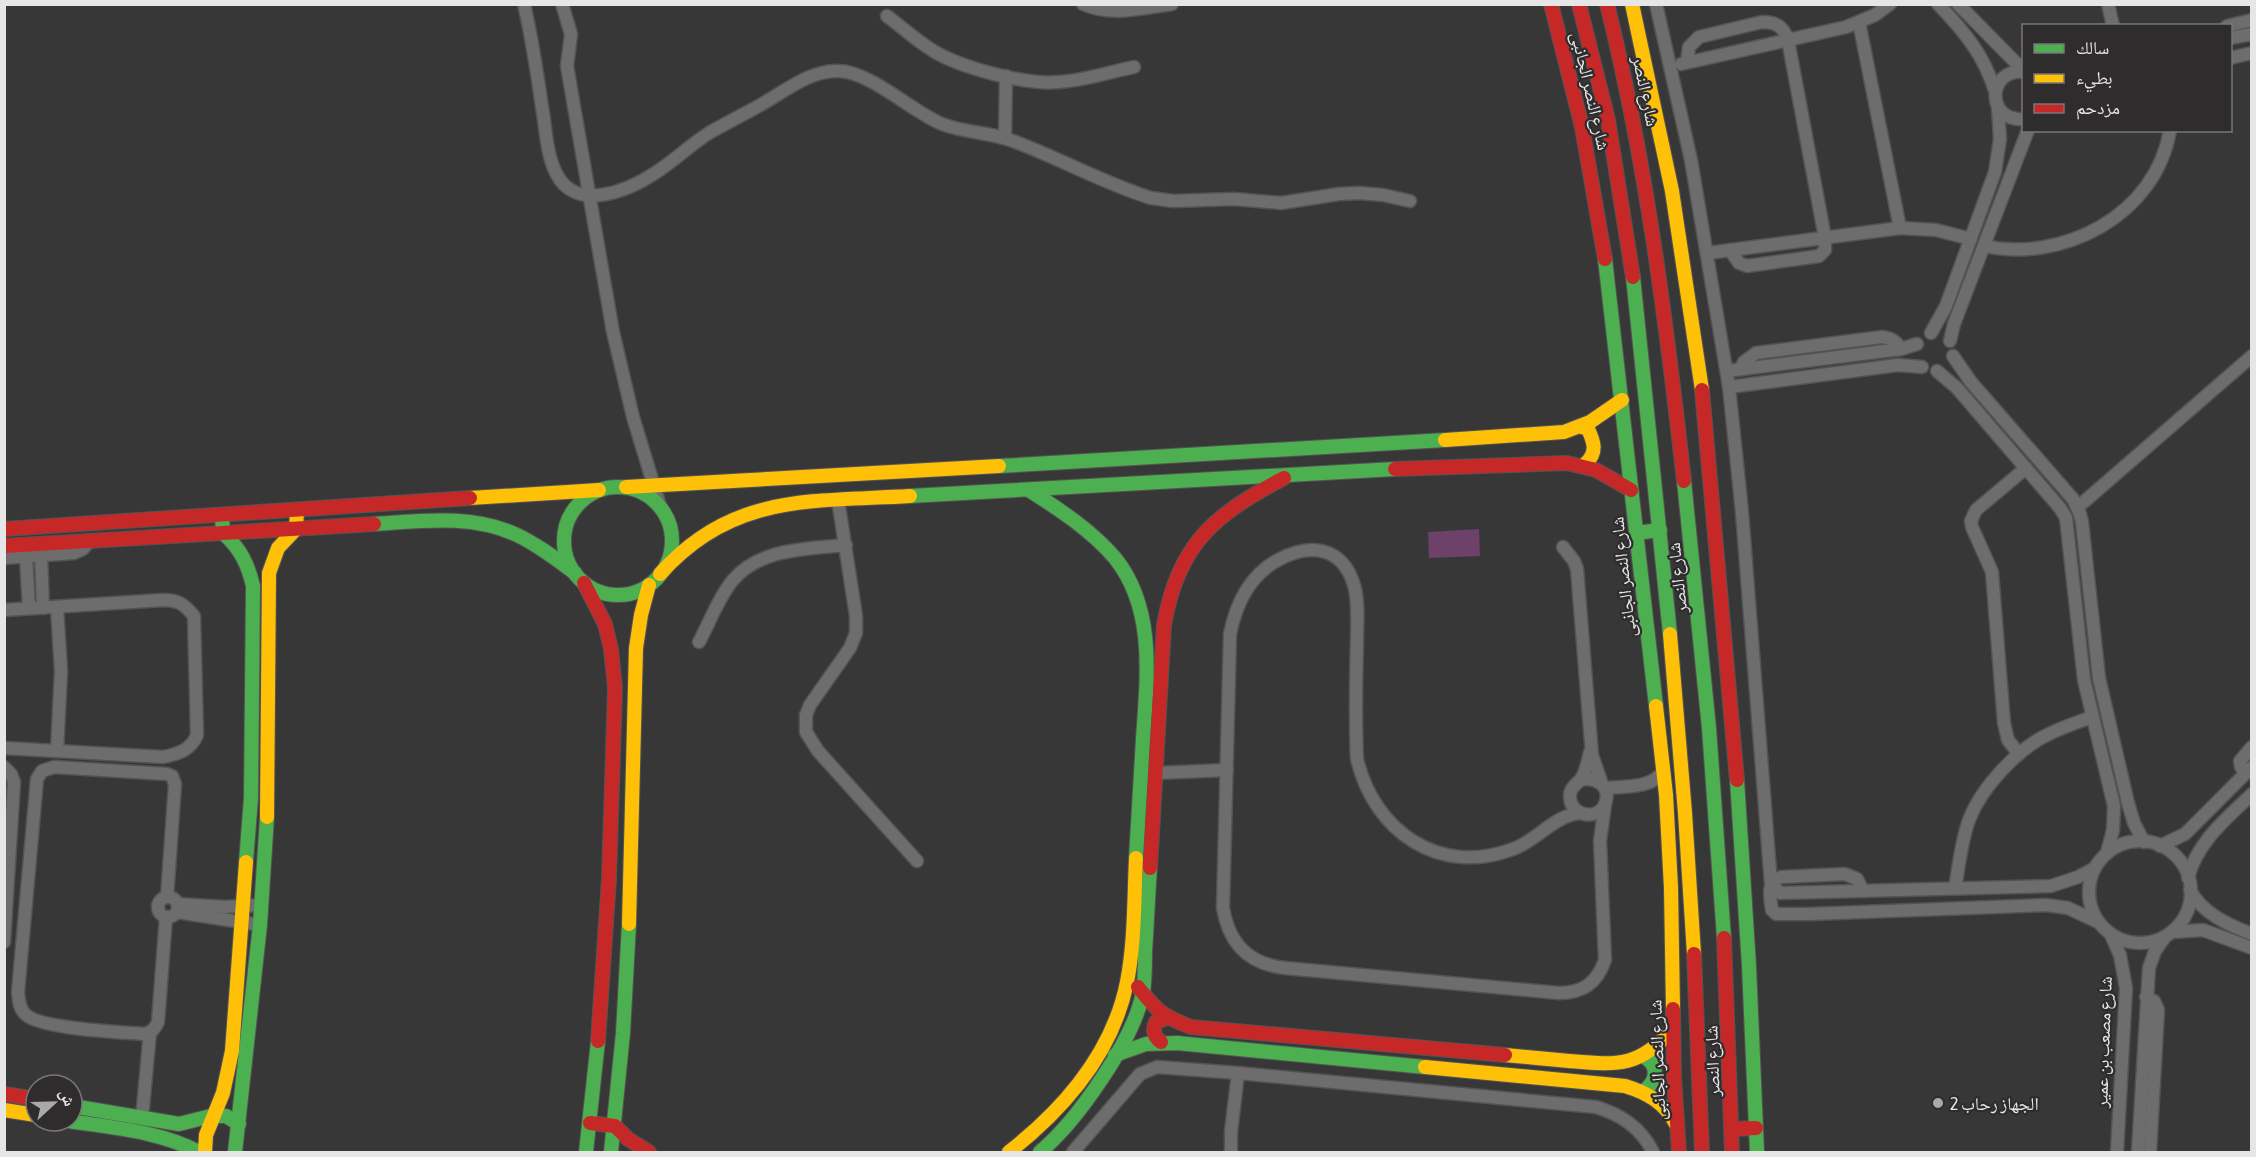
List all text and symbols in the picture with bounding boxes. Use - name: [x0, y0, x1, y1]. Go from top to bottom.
- legend: [2022, 24, 2232, 132]
- street label: شارع النصر الجانبى: [1566, 30, 1615, 153]
- text: سالك: [2076, 37, 2109, 58]
- street label: شارع النصر: [1627, 53, 1664, 128]
- text: بطيء: [2076, 67, 2113, 93]
- text: مزدحم: [2076, 97, 2120, 120]
- street label: شارع النصر الجانبى: [1606, 516, 1641, 638]
- street label: شارع النصر: [1663, 541, 1692, 616]
- street label: شارع مصعب بن عمير: [2090, 976, 2117, 1109]
- street label: شارع النصر الجانبى: [1644, 999, 1671, 1121]
- street label: شارع النصر: [1700, 1025, 1725, 1098]
- north arrow: [24, 1073, 84, 1133]
- text: ش: [55, 1086, 79, 1109]
- place label: الجهاز رحاب 2: [1950, 1093, 2039, 1114]
- marker: الجهاز رحاب 2: [1931, 1096, 1945, 1110]

